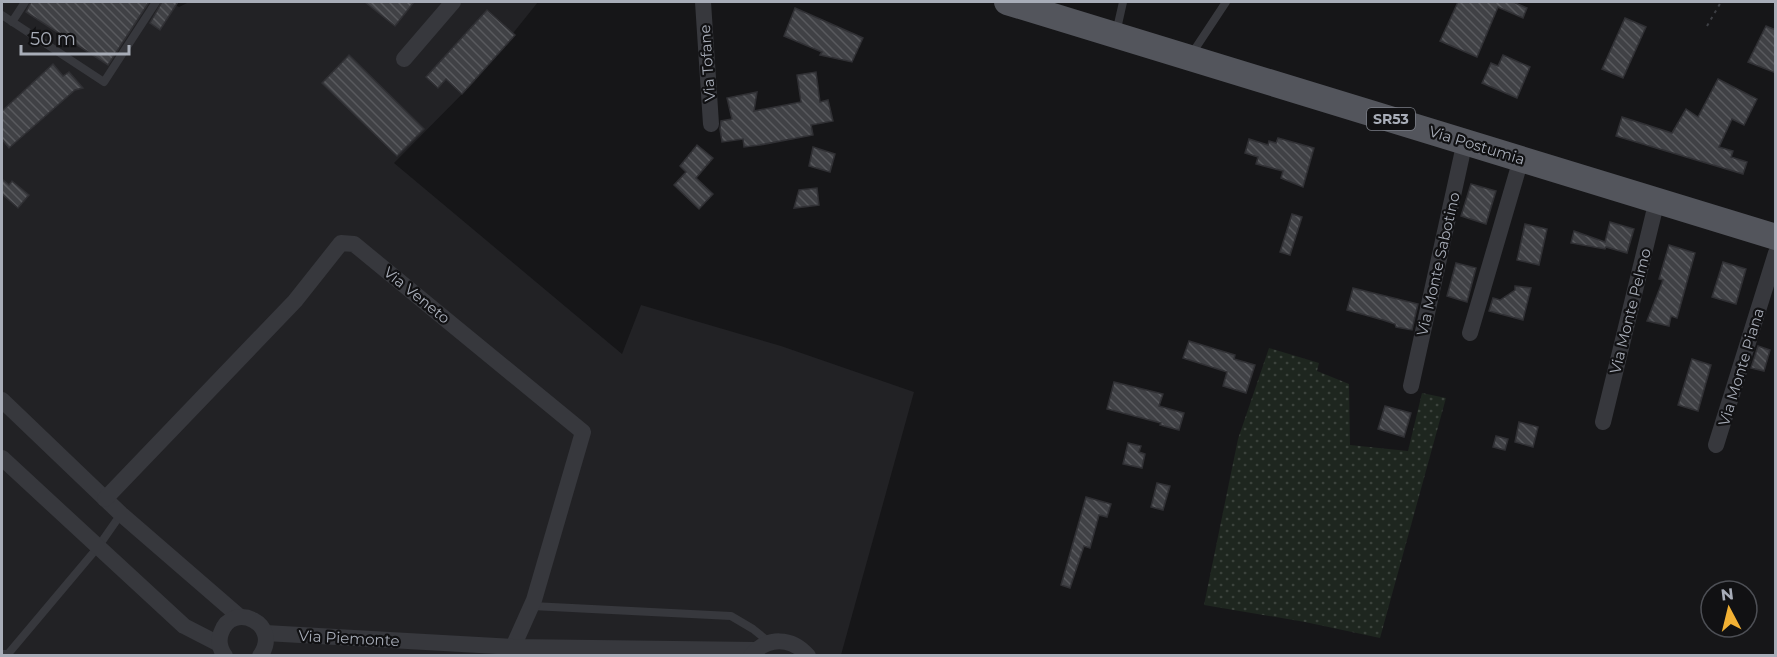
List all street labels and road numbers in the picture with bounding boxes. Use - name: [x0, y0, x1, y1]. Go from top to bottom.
- street label: Via Tofane: [695, 24, 719, 102]
- road number: SR53: [1367, 108, 1415, 130]
- street label: Via Postumia: [1427, 121, 1527, 169]
- street label: Via Monte Sabotino: [1412, 190, 1464, 338]
- street label: Via Monte Pelmo: [1605, 246, 1655, 376]
- street label: Via Veneto: [380, 262, 454, 328]
- street label: Via Monte Piana: [1714, 306, 1768, 428]
- street label: Via Piemonte: [298, 626, 400, 650]

